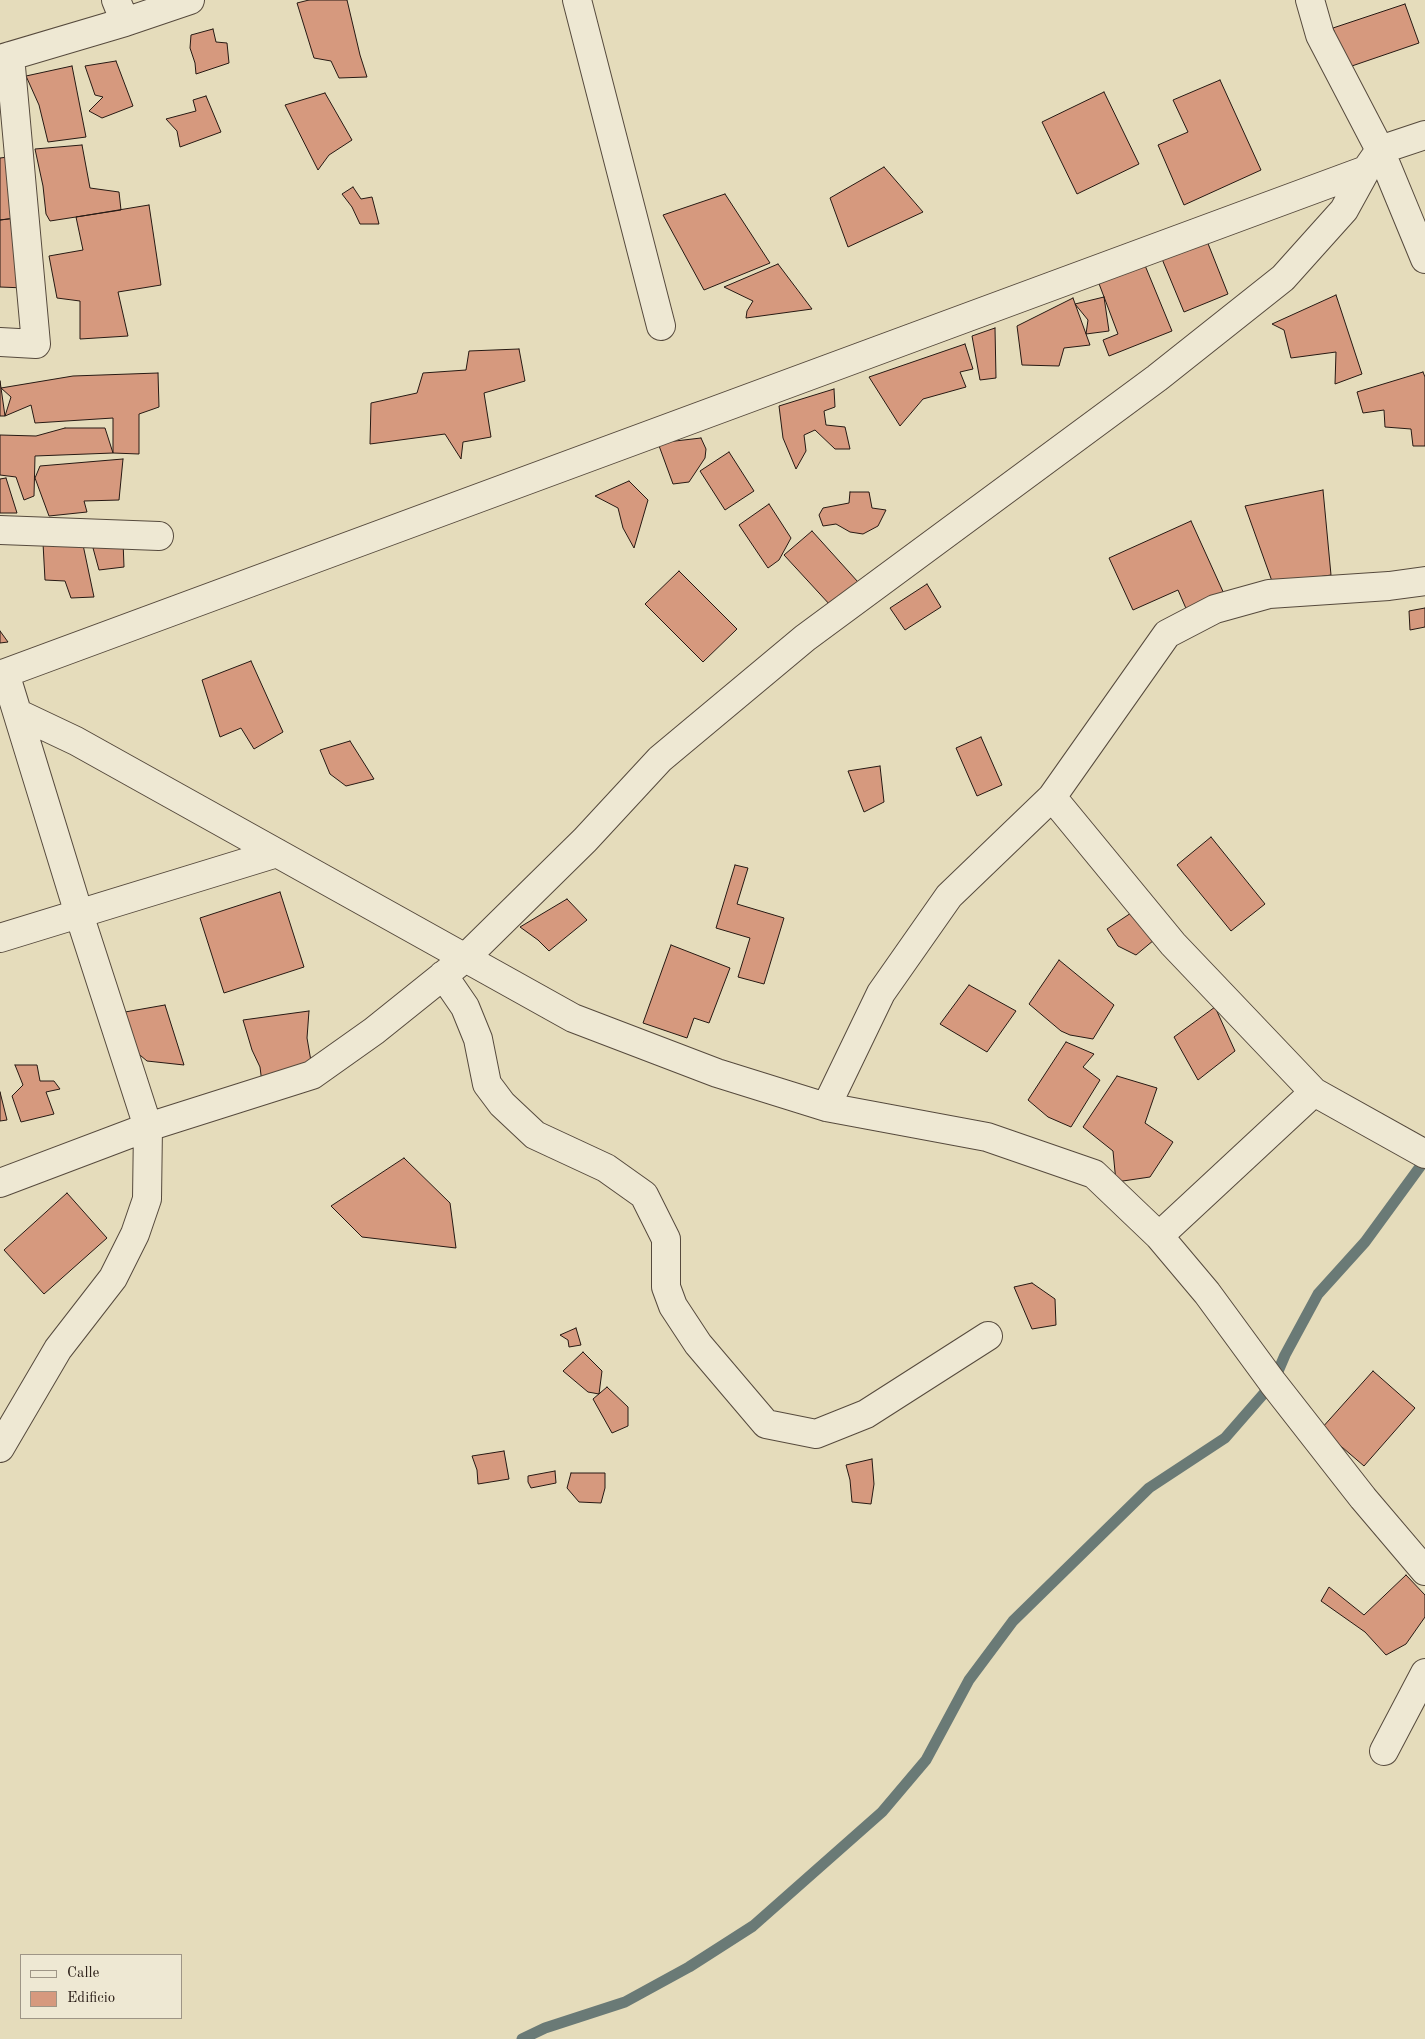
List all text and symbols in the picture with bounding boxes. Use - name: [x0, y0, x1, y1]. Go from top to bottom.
- legend: [20, 1954, 182, 2019]
- text: Calle: [67, 1966, 99, 1981]
- text: Edificio: [67, 1991, 115, 2006]

